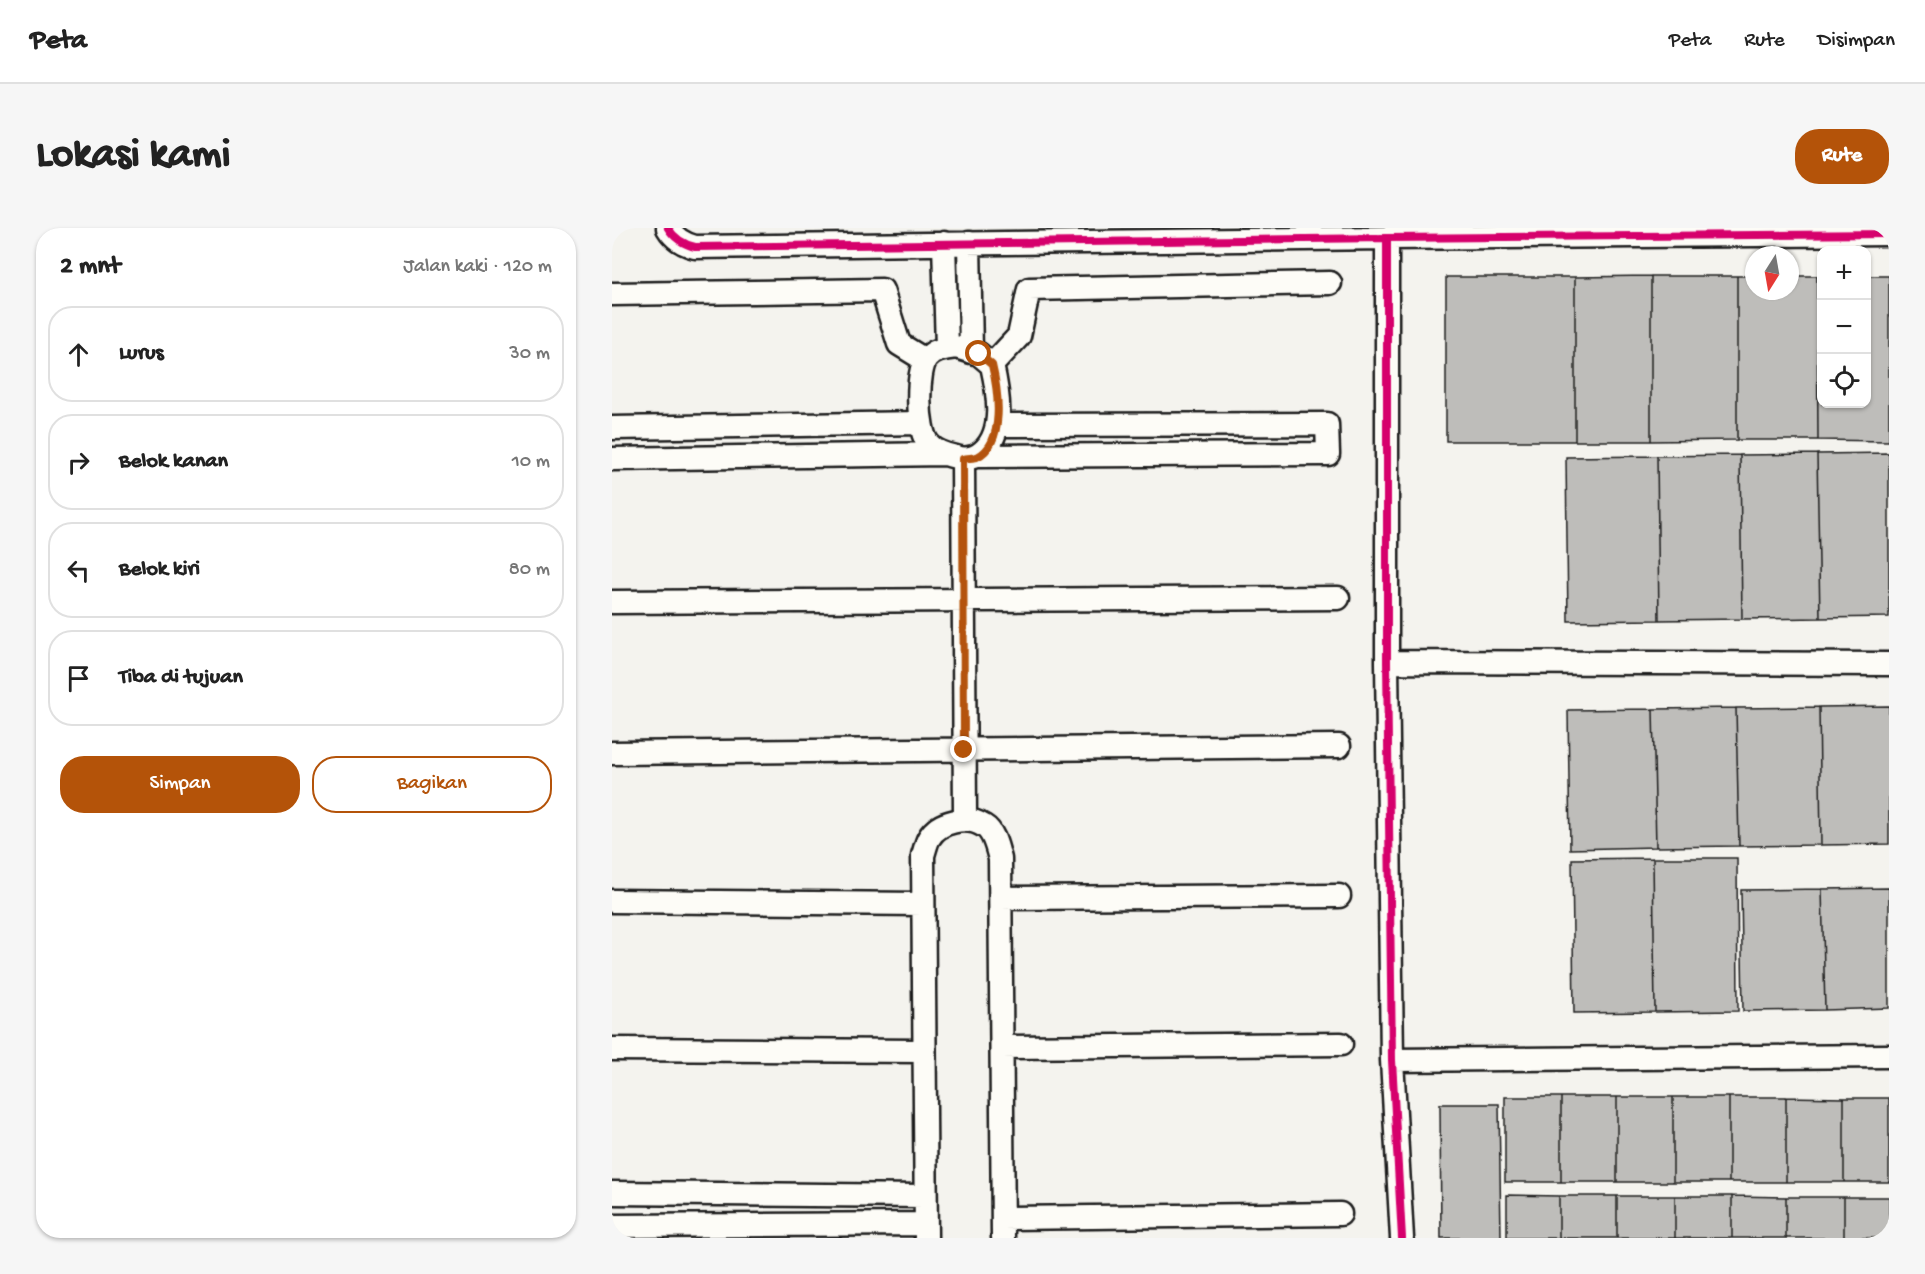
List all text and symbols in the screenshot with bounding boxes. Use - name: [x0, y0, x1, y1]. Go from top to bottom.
- text: Peta: [30, 25, 87, 58]
- text: Peta: [1669, 29, 1711, 54]
- text: Rute: [1744, 29, 1785, 54]
- text: Disimpan: [1818, 29, 1895, 54]
- button: Rute: [1795, 129, 1889, 184]
- text: Lokasi kami: [36, 132, 231, 181]
- north arrow: [1745, 246, 1799, 300]
- map controls: [1817, 246, 1871, 408]
- button: +: [1817, 246, 1871, 300]
- text: 2 mnt: [60, 252, 120, 283]
- text: Jalan kaki · 120 m: [403, 256, 552, 279]
- button: −: [1817, 300, 1871, 354]
- icon: ahead: [62, 338, 95, 371]
- route start: [965, 340, 991, 366]
- text: Lurus: [119, 341, 164, 367]
- text: 30 m: [509, 343, 550, 366]
- button: locate: [1817, 354, 1871, 408]
- icon: right: [62, 446, 95, 479]
- text: Belok kanan: [119, 449, 228, 475]
- text: 10 m: [512, 451, 550, 474]
- icon: left: [62, 554, 95, 587]
- text: Belok kiri: [119, 557, 200, 583]
- text: 80 m: [509, 559, 550, 582]
- icon: arrive: [62, 662, 95, 695]
- text: Tiba di tujuan: [119, 665, 243, 691]
- route end: [950, 736, 976, 762]
- button: Simpan: [60, 756, 300, 813]
- button: Bagikan: [312, 756, 552, 813]

